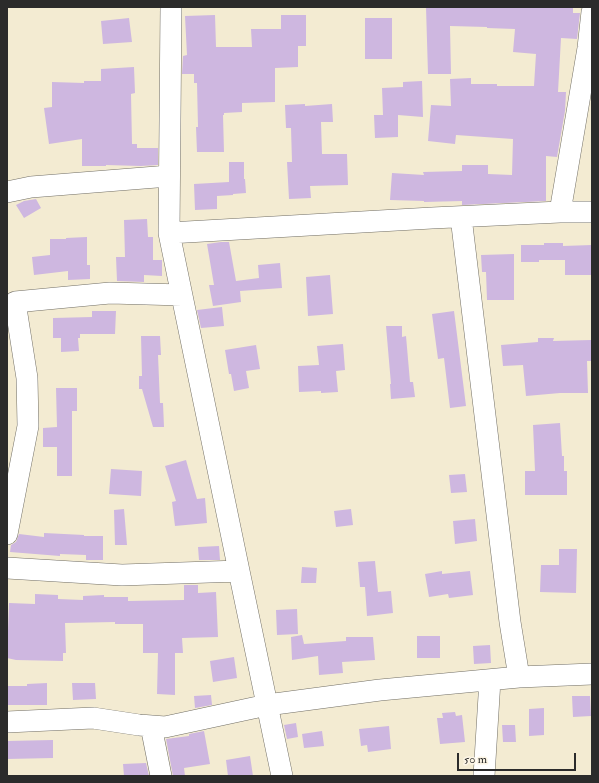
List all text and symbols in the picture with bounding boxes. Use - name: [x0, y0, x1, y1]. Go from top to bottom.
- scale bar: [459, 745, 578, 771]
- text: 50 m: [464, 752, 487, 767]

